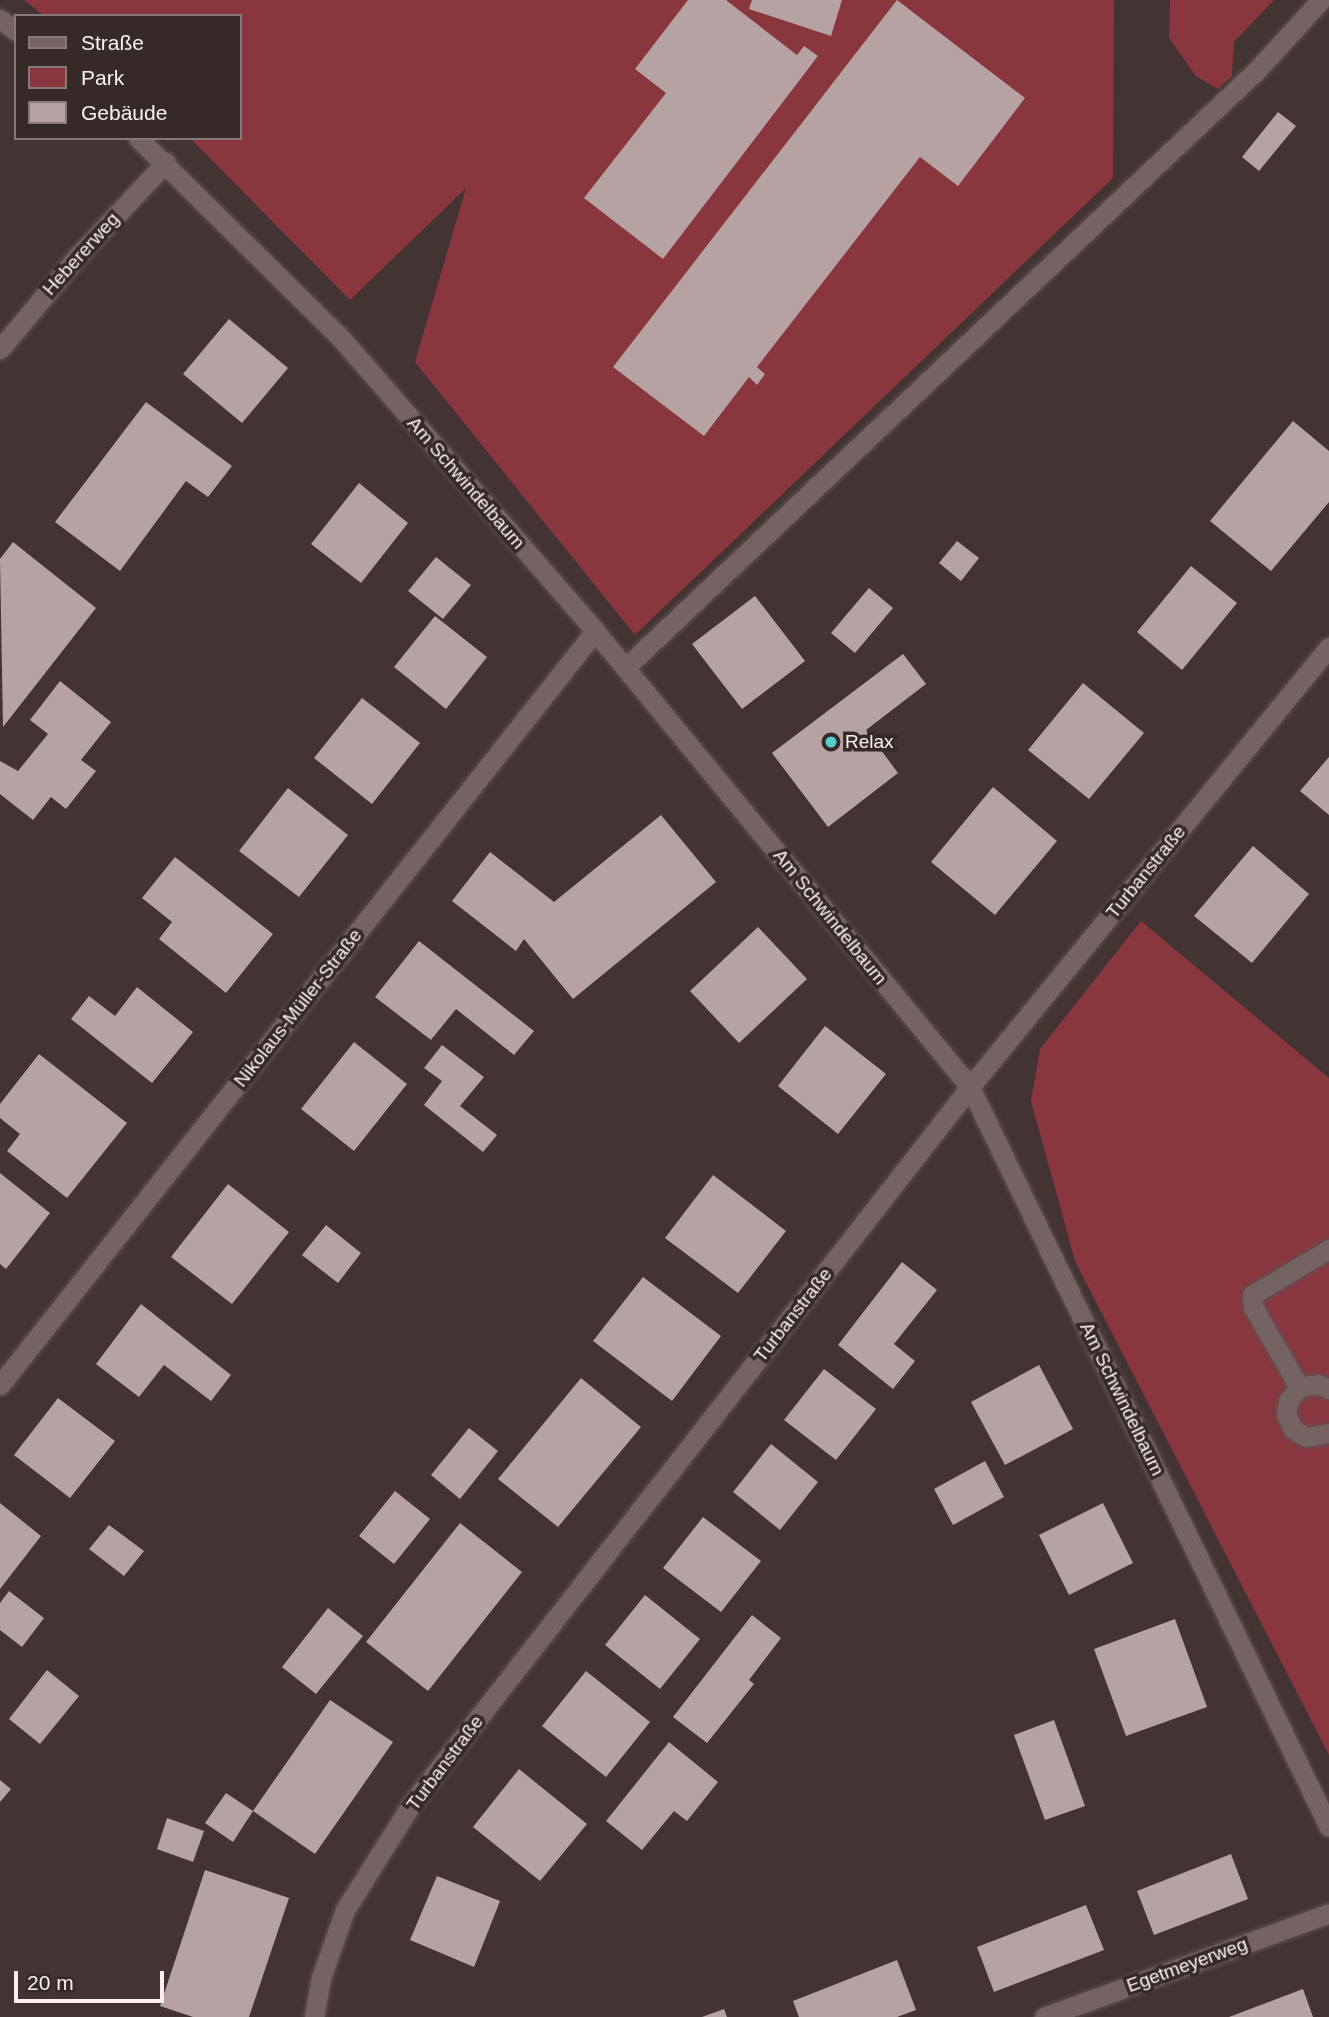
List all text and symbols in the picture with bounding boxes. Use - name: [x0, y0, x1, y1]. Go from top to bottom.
- legend: [14, 14, 242, 140]
- text: Straße: [81, 31, 144, 54]
- text: Park: [81, 66, 124, 89]
- text: Gebäude: [81, 101, 167, 124]
- street label: Hebererweg: [38, 208, 124, 300]
- street label: Am Schwindelbaum: [402, 412, 530, 554]
- place label: Relax: [845, 731, 894, 753]
- marker: Relax: [823, 734, 839, 750]
- street label: Turbanstraße: [1101, 821, 1191, 923]
- street label: Am Schwindelbaum: [768, 845, 892, 989]
- street label: Nikolaus-Müller-Straße: [229, 924, 367, 1092]
- street label: Turbanstraße: [749, 1263, 837, 1367]
- street label: Am Schwindelbaum: [1075, 1319, 1169, 1479]
- street label: Turbanstraße: [402, 1711, 488, 1815]
- street label: Egetmeyerweg: [1124, 1933, 1250, 1997]
- scale bar: [18, 1958, 168, 2002]
- text: 20 m: [27, 1971, 74, 1994]

